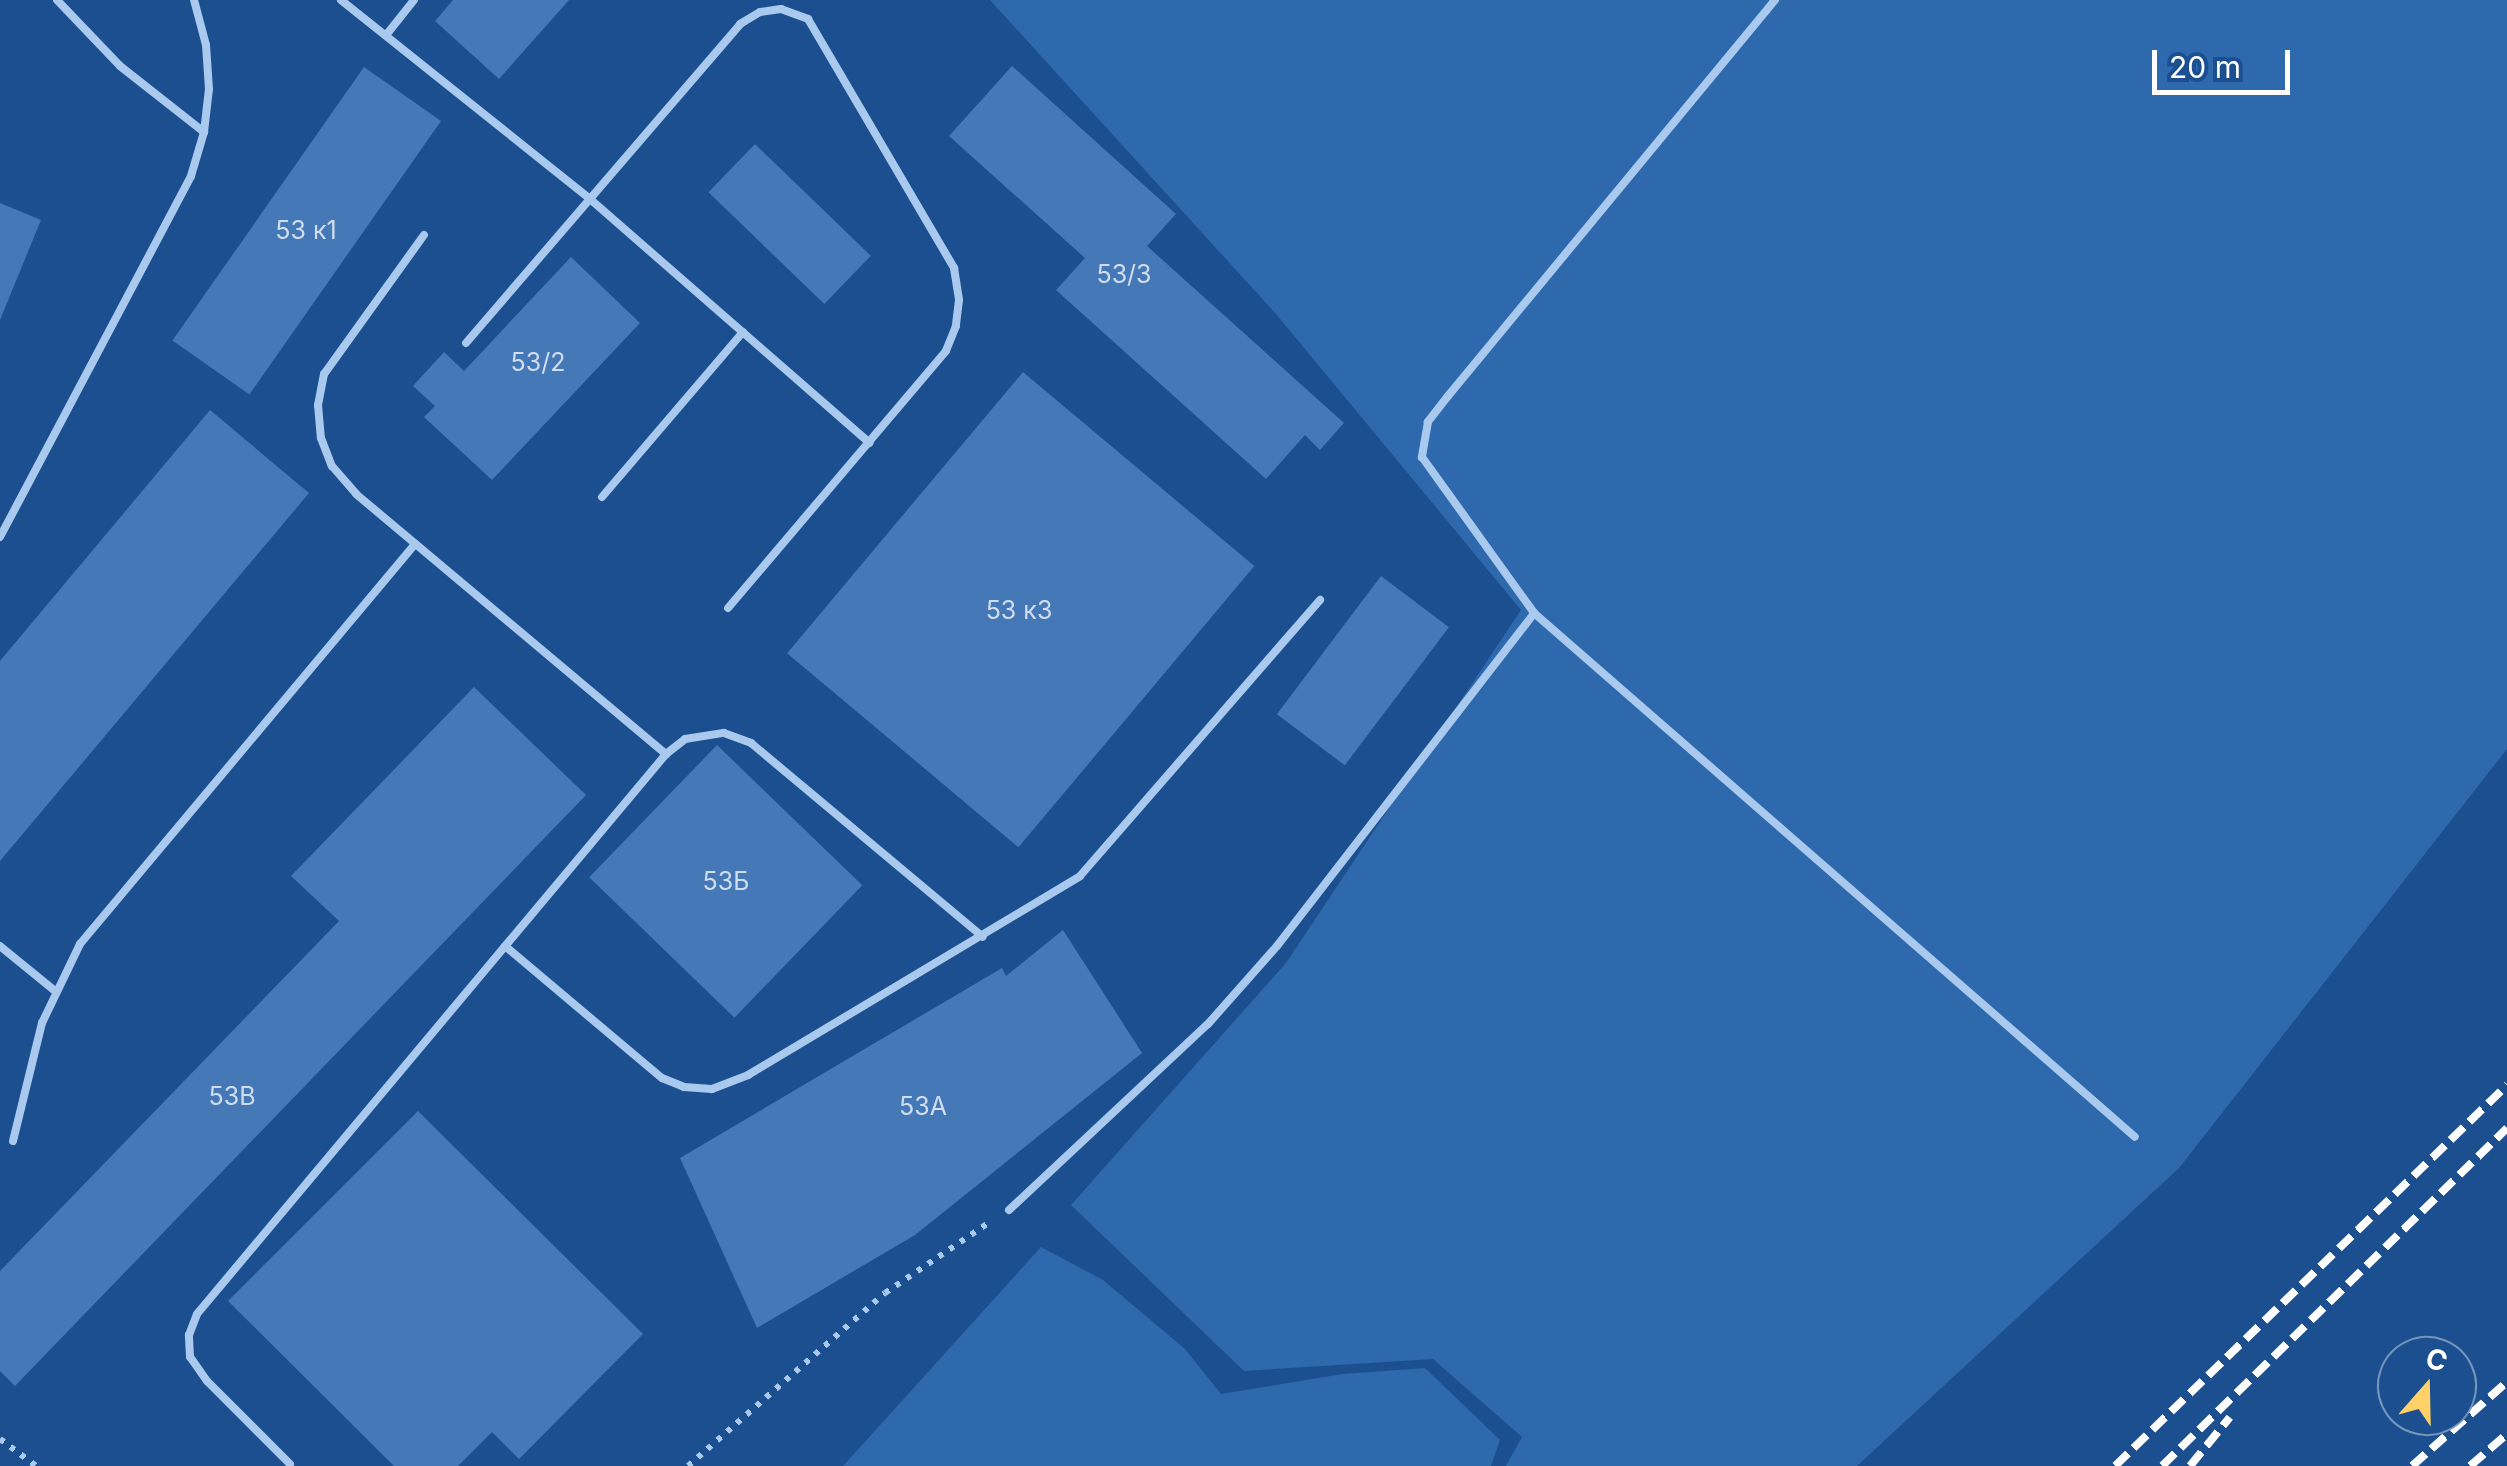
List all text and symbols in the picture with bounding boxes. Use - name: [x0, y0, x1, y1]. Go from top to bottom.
- scale bar: [2157, 30, 2294, 92]
- text: 20 m: [2169, 49, 2241, 85]
- house number: 53 к1: [275, 215, 337, 245]
- house number: 53/3: [1096, 259, 1152, 289]
- house number: 53/2: [511, 347, 565, 377]
- house number: 53 к3: [986, 595, 1052, 625]
- house number: 53Б: [703, 866, 749, 896]
- house number: 53В: [209, 1081, 255, 1111]
- house number: 53А: [899, 1091, 947, 1121]
- north arrow: [2377, 1336, 2477, 1436]
- text: С: [2421, 1340, 2452, 1379]

